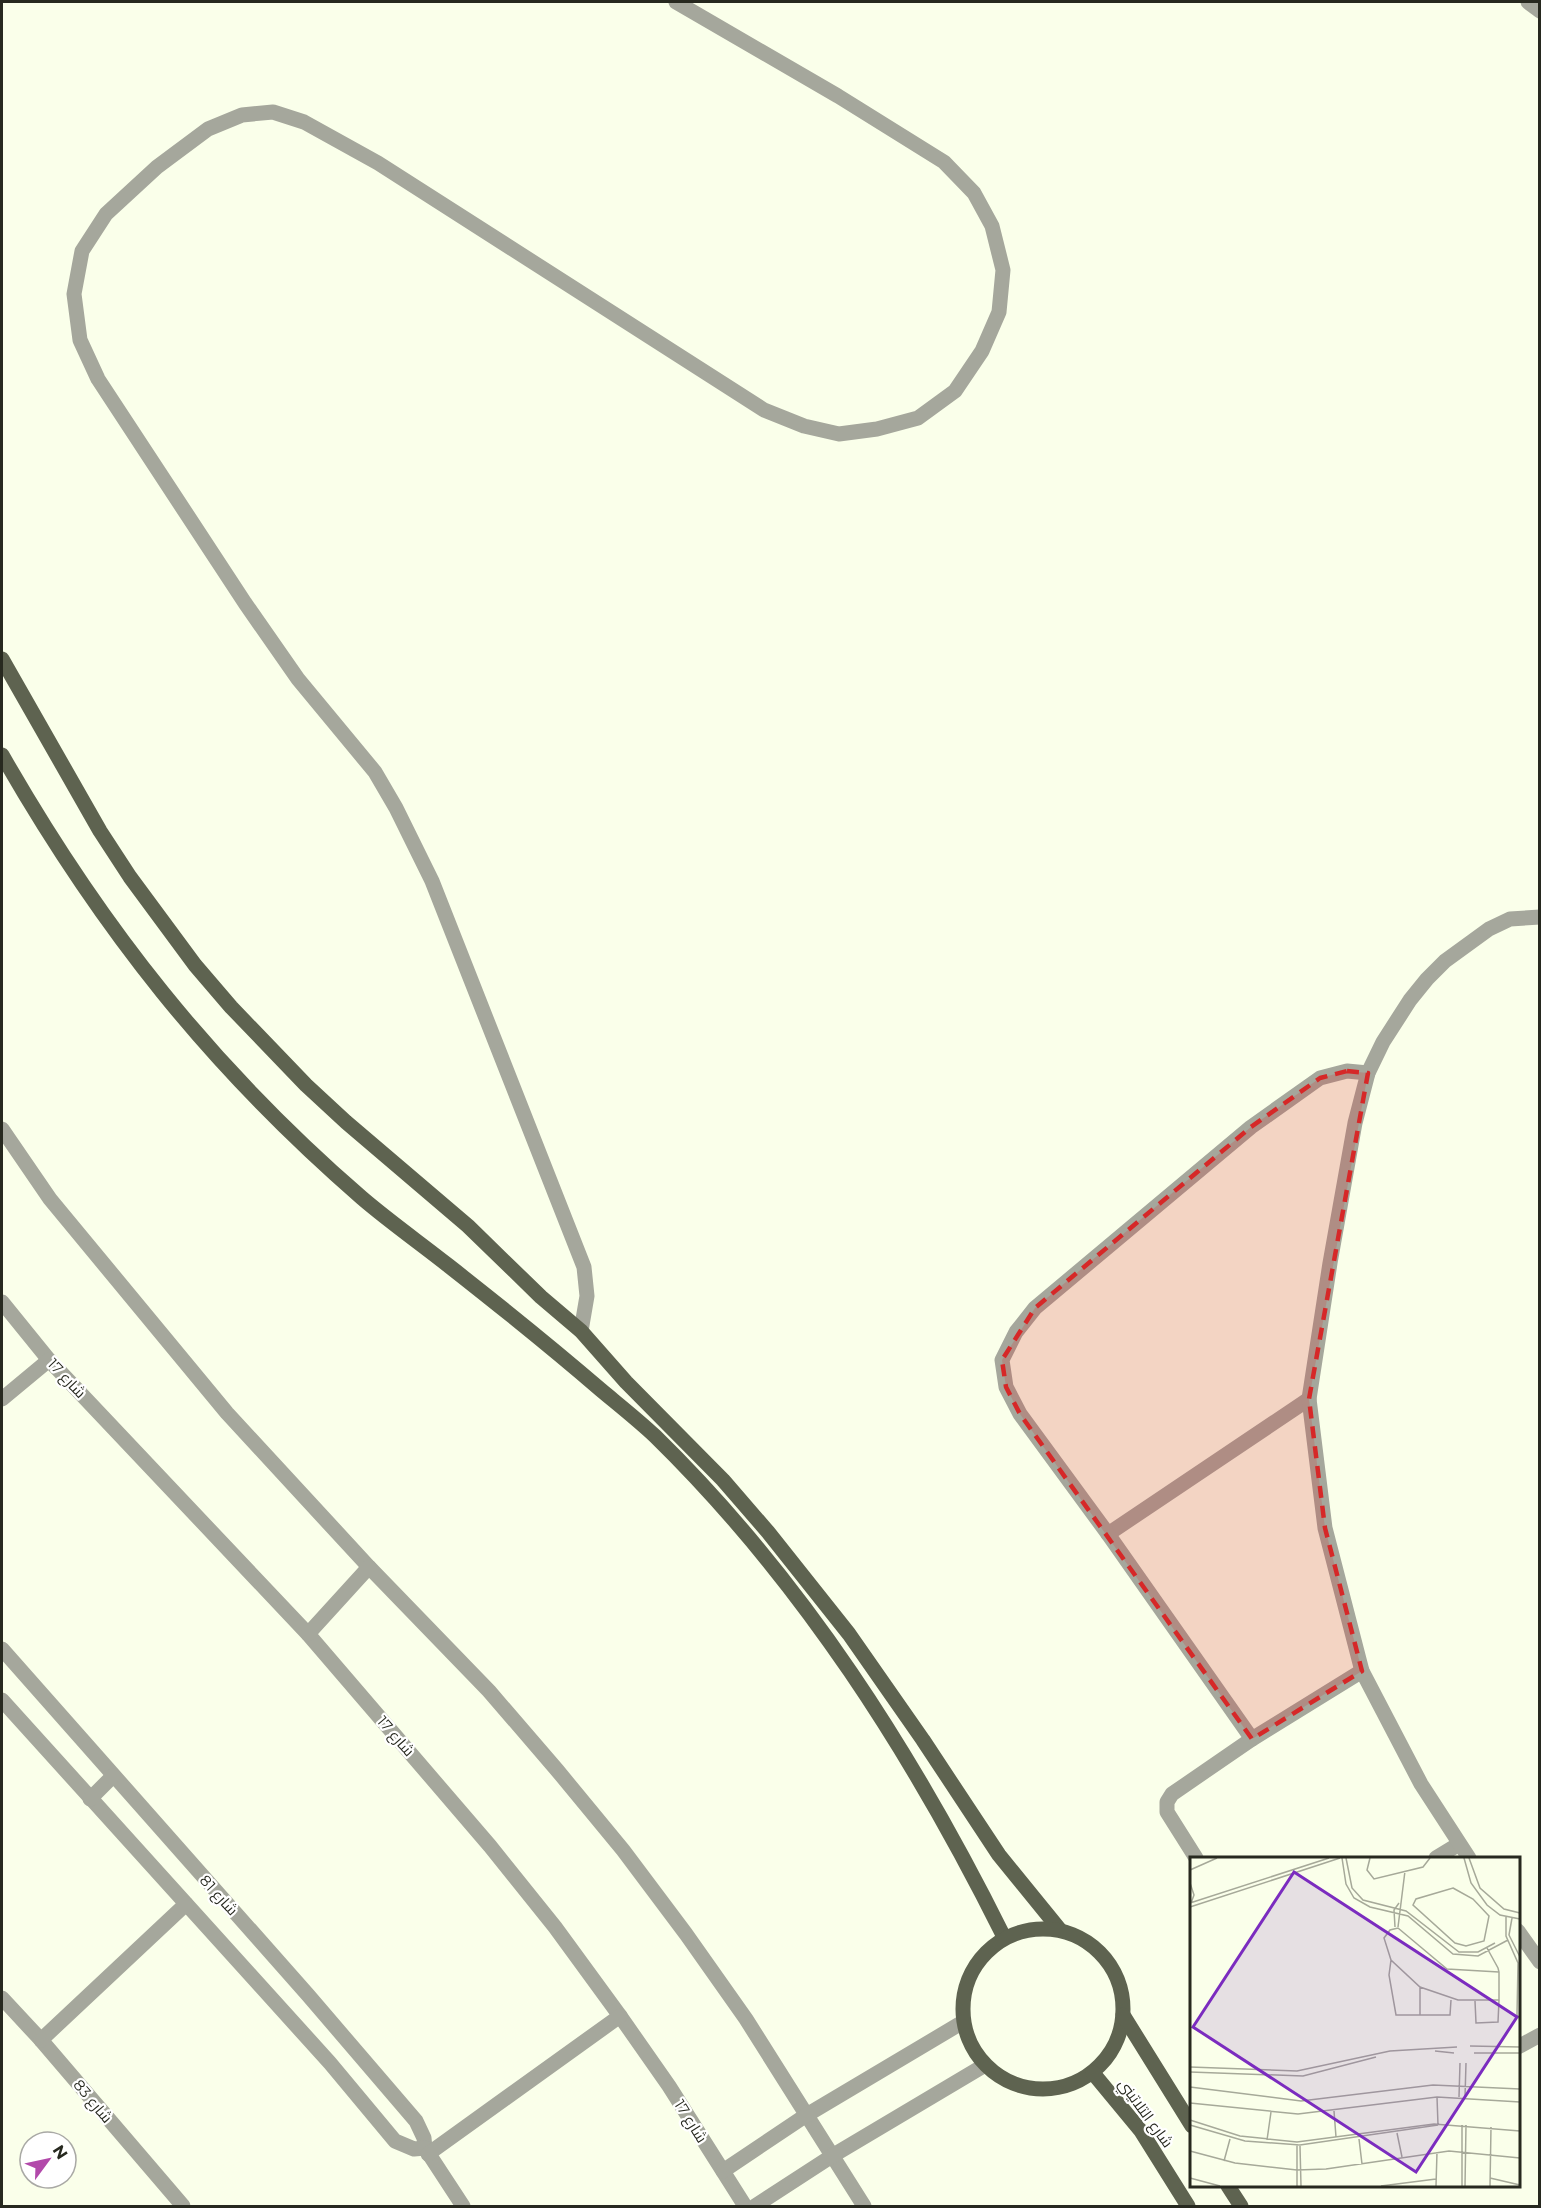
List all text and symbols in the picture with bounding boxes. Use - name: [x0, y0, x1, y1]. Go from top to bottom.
- street label: شارع 17: [42, 1354, 90, 1403]
- street label: شارع 17: [372, 1712, 419, 1761]
- inset map: [1190, 1857, 1520, 2187]
- street label: شارع 81: [194, 1871, 242, 1921]
- street label: شارع 83: [68, 2075, 117, 2128]
- street label: شارع التلاتيني: [1112, 2075, 1177, 2153]
- street label: شارع 17: [669, 2096, 712, 2147]
- north arrow: [18, 2130, 78, 2190]
- text: N: [49, 2142, 72, 2163]

